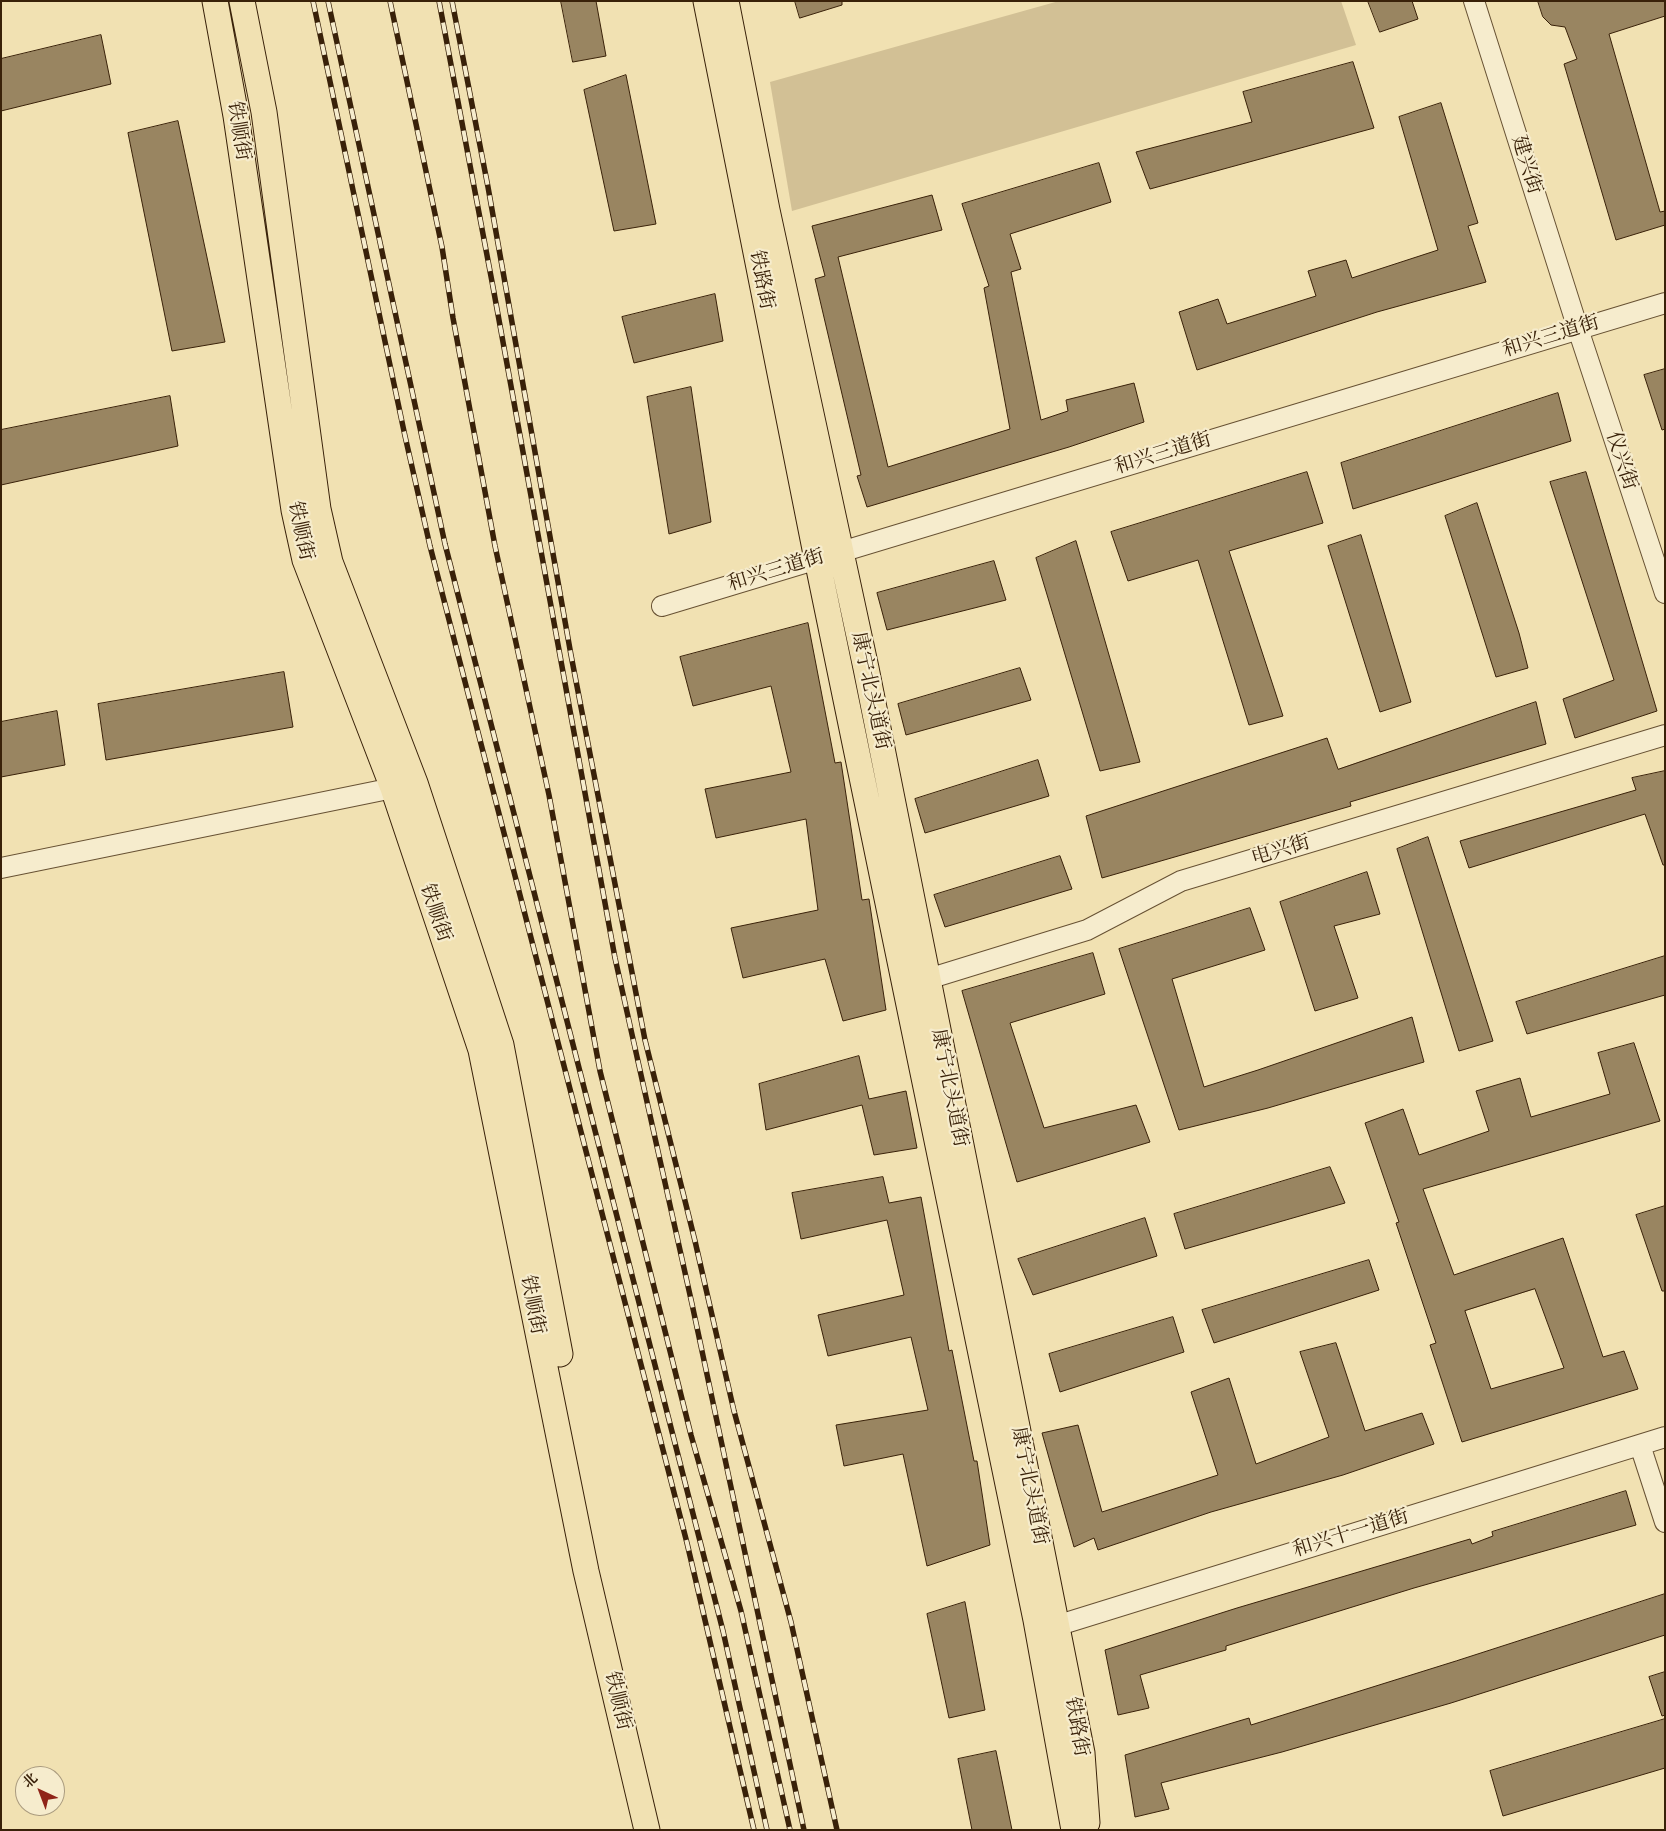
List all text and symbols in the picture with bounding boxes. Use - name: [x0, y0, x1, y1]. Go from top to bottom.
- street label: 铁顺街: [221, 99, 255, 163]
- street label: 建兴街: [1506, 133, 1546, 197]
- street label: 铁路街: [743, 248, 779, 312]
- street label: 和兴三道街: [1500, 311, 1602, 363]
- street label: 和兴三道街: [1112, 428, 1214, 480]
- street label: 仪兴街: [1600, 429, 1642, 493]
- street label: 铁顺街: [282, 499, 318, 563]
- street label: 和兴三道街: [725, 545, 827, 597]
- street label: 康宁北头道街: [846, 630, 894, 752]
- street label: 电兴街: [1249, 831, 1313, 871]
- street label: 铁顺街: [414, 881, 456, 945]
- street label: 康宁北头道街: [926, 1027, 972, 1149]
- street label: 铁顺街: [514, 1273, 550, 1337]
- street label: 康宁北头道街: [1006, 1425, 1052, 1547]
- street label: 和兴十一道街: [1290, 1505, 1412, 1563]
- street label: 铁顺街: [599, 1669, 635, 1733]
- street label: 铁路街: [1059, 1695, 1093, 1759]
- north arrow: [15, 1766, 65, 1816]
- text: 北: [19, 1769, 42, 1792]

